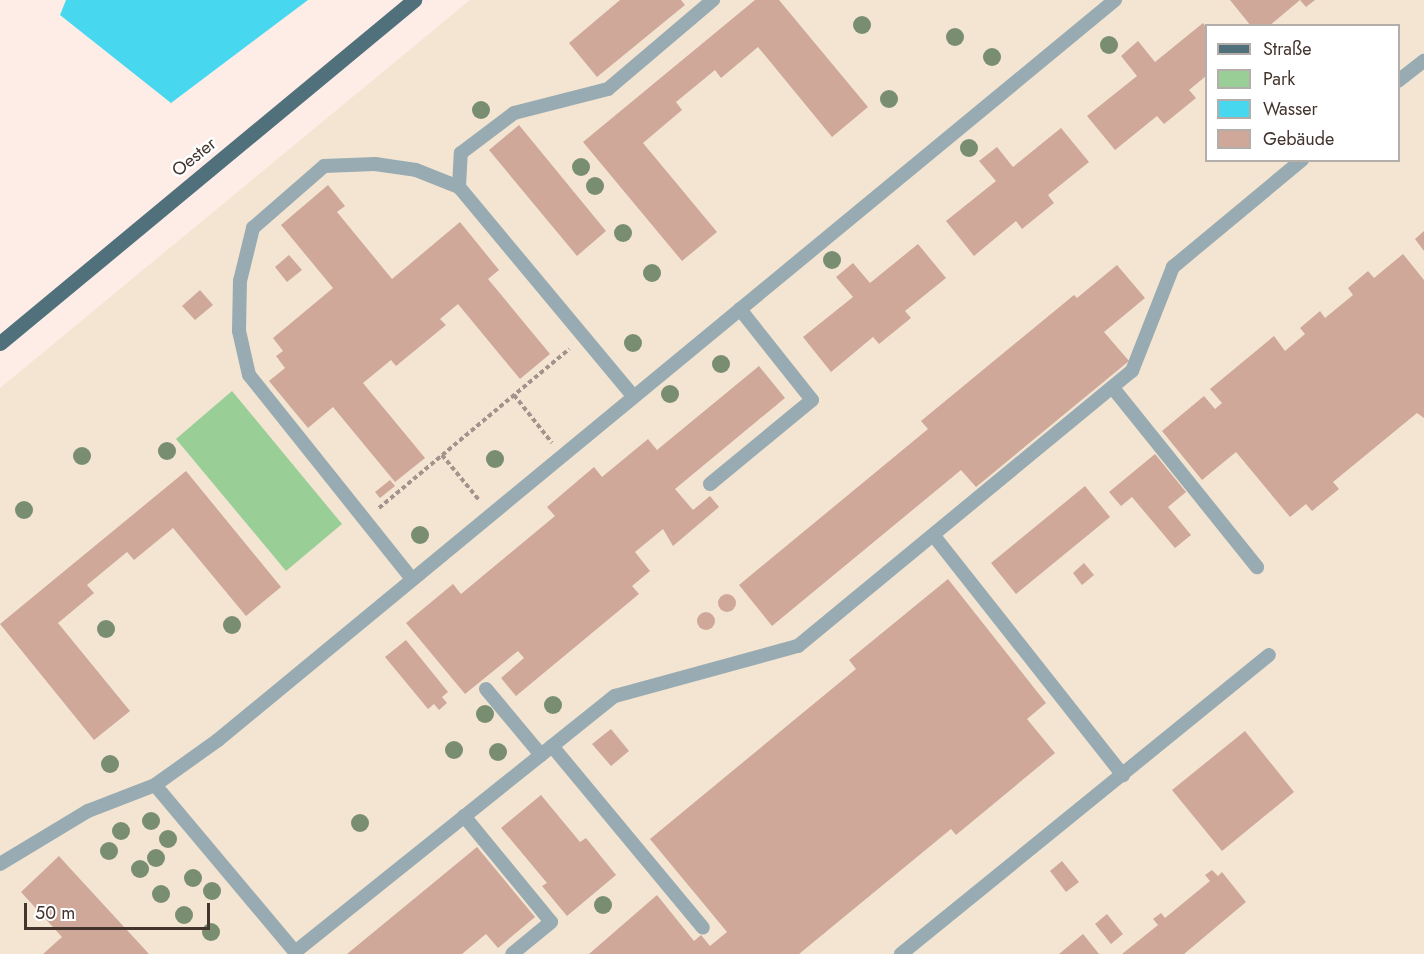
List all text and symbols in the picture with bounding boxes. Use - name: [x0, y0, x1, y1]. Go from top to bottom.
- legend: [1205, 24, 1400, 162]
- text: Straße: [1263, 36, 1311, 62]
- text: Park: [1263, 66, 1295, 92]
- text: Wasser: [1263, 96, 1318, 122]
- text: Gebäude: [1263, 126, 1334, 152]
- street label: Oester: [168, 133, 220, 181]
- scale bar: [27, 891, 213, 929]
- text: 50 m: [35, 900, 75, 926]

